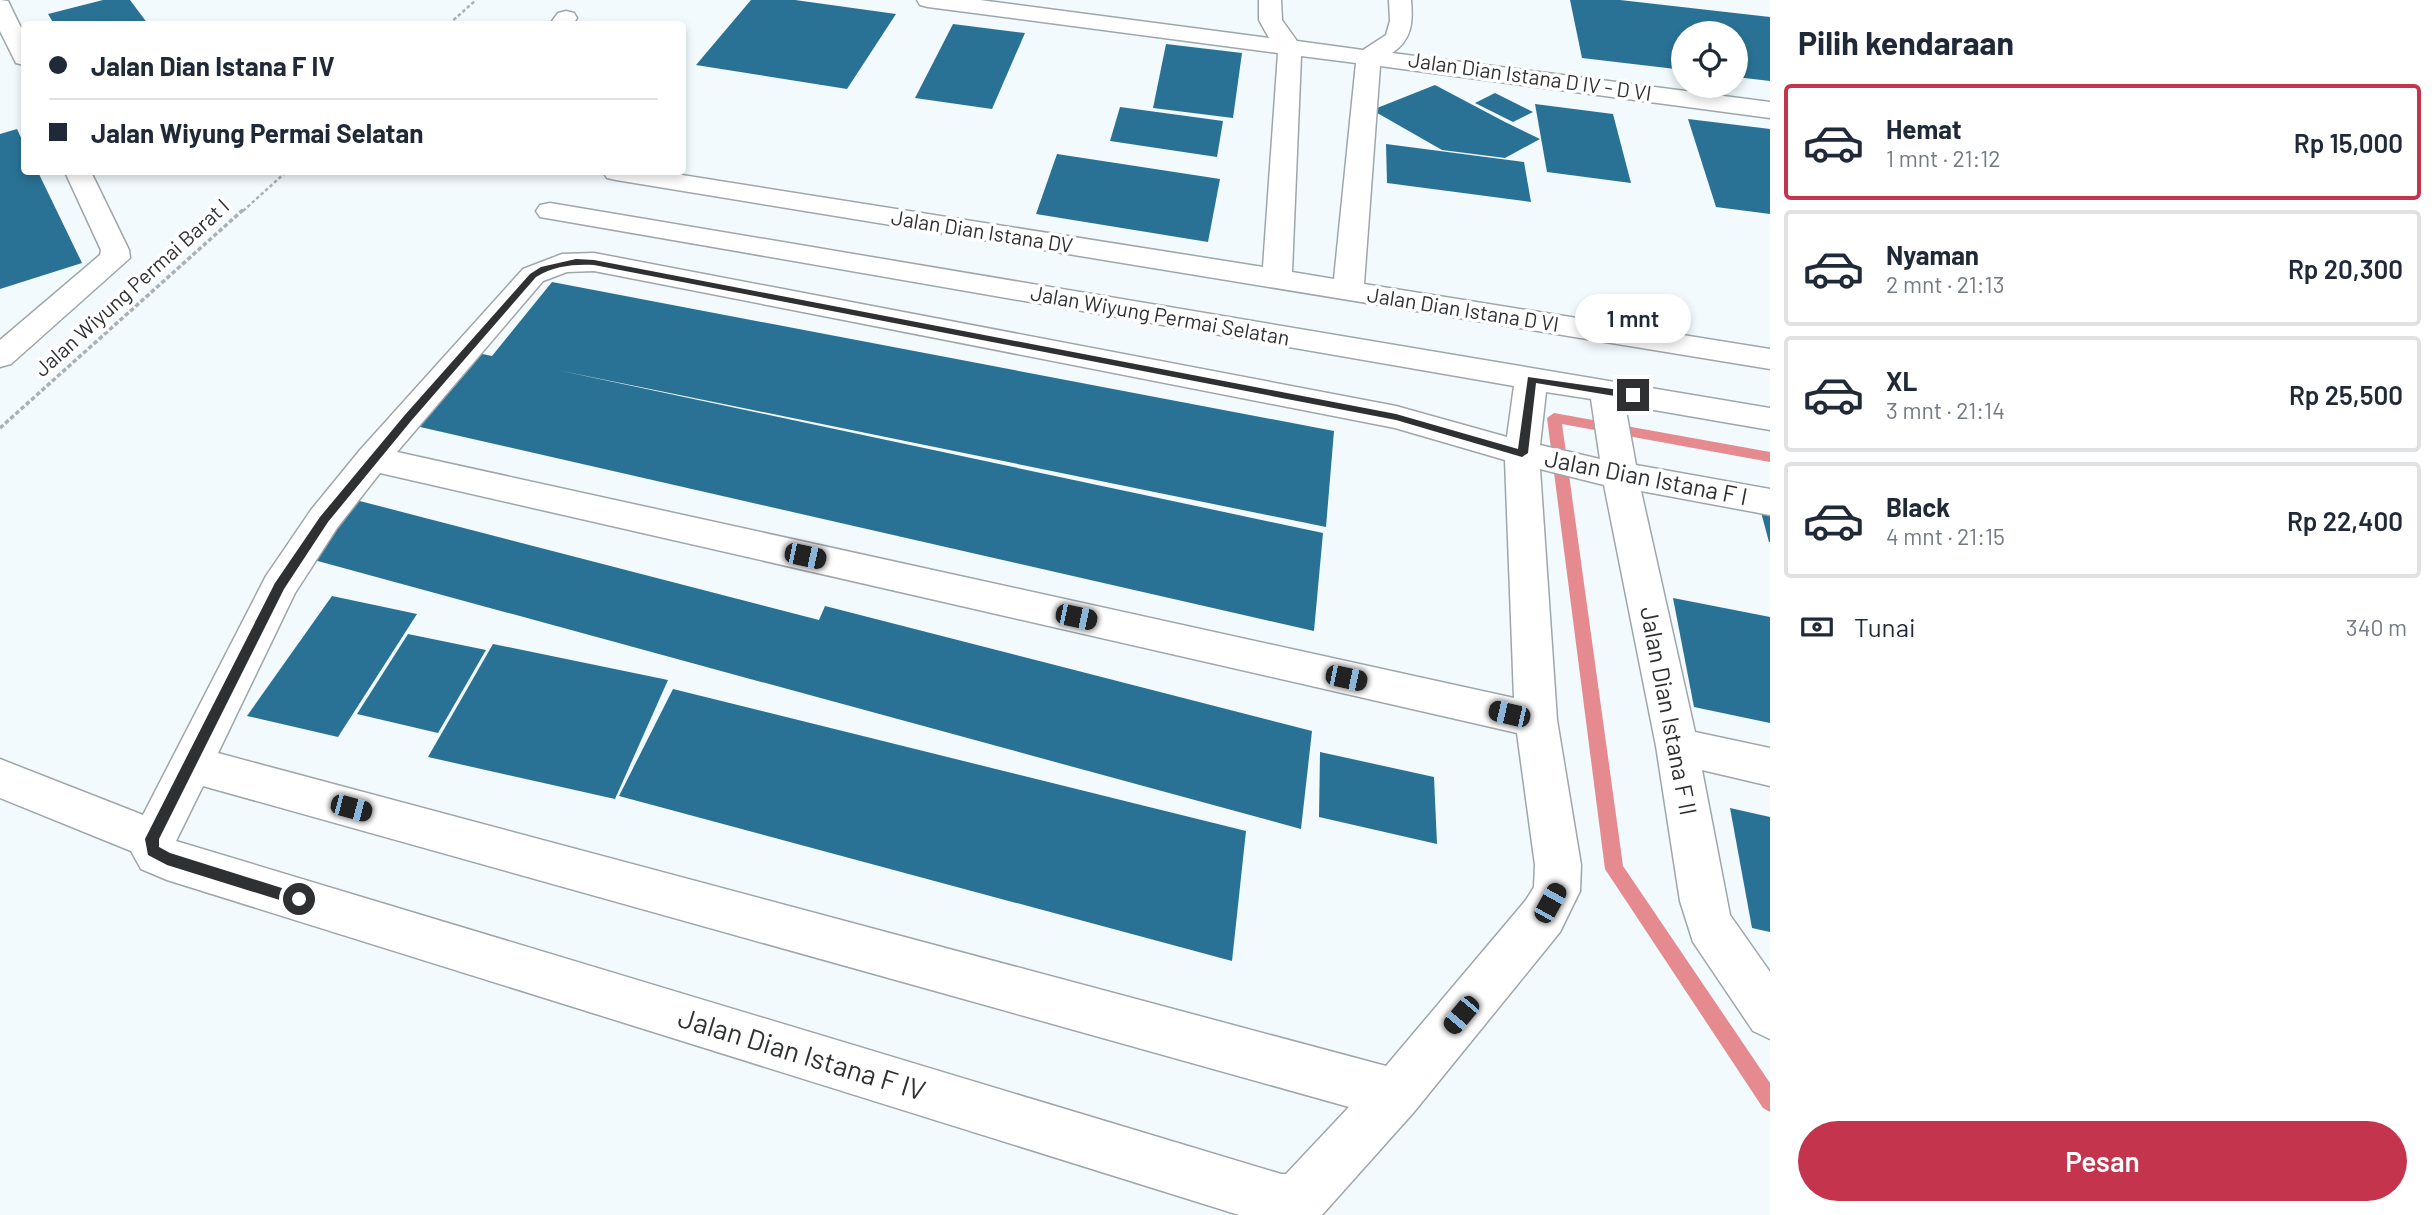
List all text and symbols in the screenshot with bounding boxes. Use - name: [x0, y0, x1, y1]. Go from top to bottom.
- map controls: [1671, 21, 1748, 98]
- button: locate: [1671, 21, 1748, 98]
- text: Pilih kendaraan: [1798, 23, 2014, 61]
- street label: Jalan Dian Istana D IV - D VI: [1407, 46, 1653, 105]
- text: Jalan Dian Istana F IV: [91, 50, 335, 81]
- icon: car: [1802, 111, 1865, 174]
- text: Hemat: [1886, 113, 1962, 144]
- text: Jalan Wiyung Permai Selatan: [91, 117, 423, 148]
- text: Rp 15,000: [2294, 127, 2403, 158]
- text: 1 mnt · 21:12: [1886, 144, 2001, 172]
- street label: Jalan Wiyung Permai Barat I: [29, 193, 233, 381]
- street label: Jalan Dian Istana DV: [890, 204, 1075, 257]
- icon: car: [1802, 237, 1865, 300]
- text: Nyaman: [1886, 239, 1979, 270]
- text: Rp 20,300: [2288, 253, 2403, 284]
- text: 2 mnt · 21:13: [1886, 270, 2005, 298]
- street label: Jalan Wiyung Permai Selatan: [1029, 279, 1292, 350]
- street label: Jalan Dian Istana D VI: [1366, 281, 1561, 336]
- callout: 1 mnt: [1575, 294, 1691, 342]
- text: 1 mnt: [1607, 304, 1659, 332]
- icon: car: [1802, 363, 1865, 426]
- text: XL: [1886, 365, 1917, 396]
- route end: [1617, 379, 1649, 411]
- text: Rp 25,500: [2289, 379, 2403, 410]
- text: 3 mnt · 21:14: [1886, 396, 2005, 424]
- street label: Jalan Dian Istana F I: [1542, 443, 1750, 510]
- icon: car: [1802, 489, 1865, 552]
- text: Black: [1886, 491, 1950, 522]
- text: Rp 22,400: [2287, 505, 2403, 536]
- text: 4 mnt · 21:15: [1886, 522, 2005, 550]
- car: [783, 541, 828, 571]
- car: [1054, 602, 1099, 632]
- street label: Jalan Dian Istana F II: [1635, 604, 1704, 818]
- icon: cash: [1798, 608, 1836, 646]
- text: Tunai: [1854, 611, 1916, 642]
- text: 340 m: [2346, 613, 2407, 641]
- car: [1324, 663, 1369, 693]
- car: [1487, 699, 1532, 729]
- car: [328, 792, 375, 824]
- car: [1531, 880, 1570, 926]
- route start: [283, 883, 315, 915]
- car: [1440, 992, 1483, 1038]
- street label: Jalan Dian Istana F IV: [675, 999, 930, 1107]
- button: Pesan: [1798, 1121, 2407, 1201]

